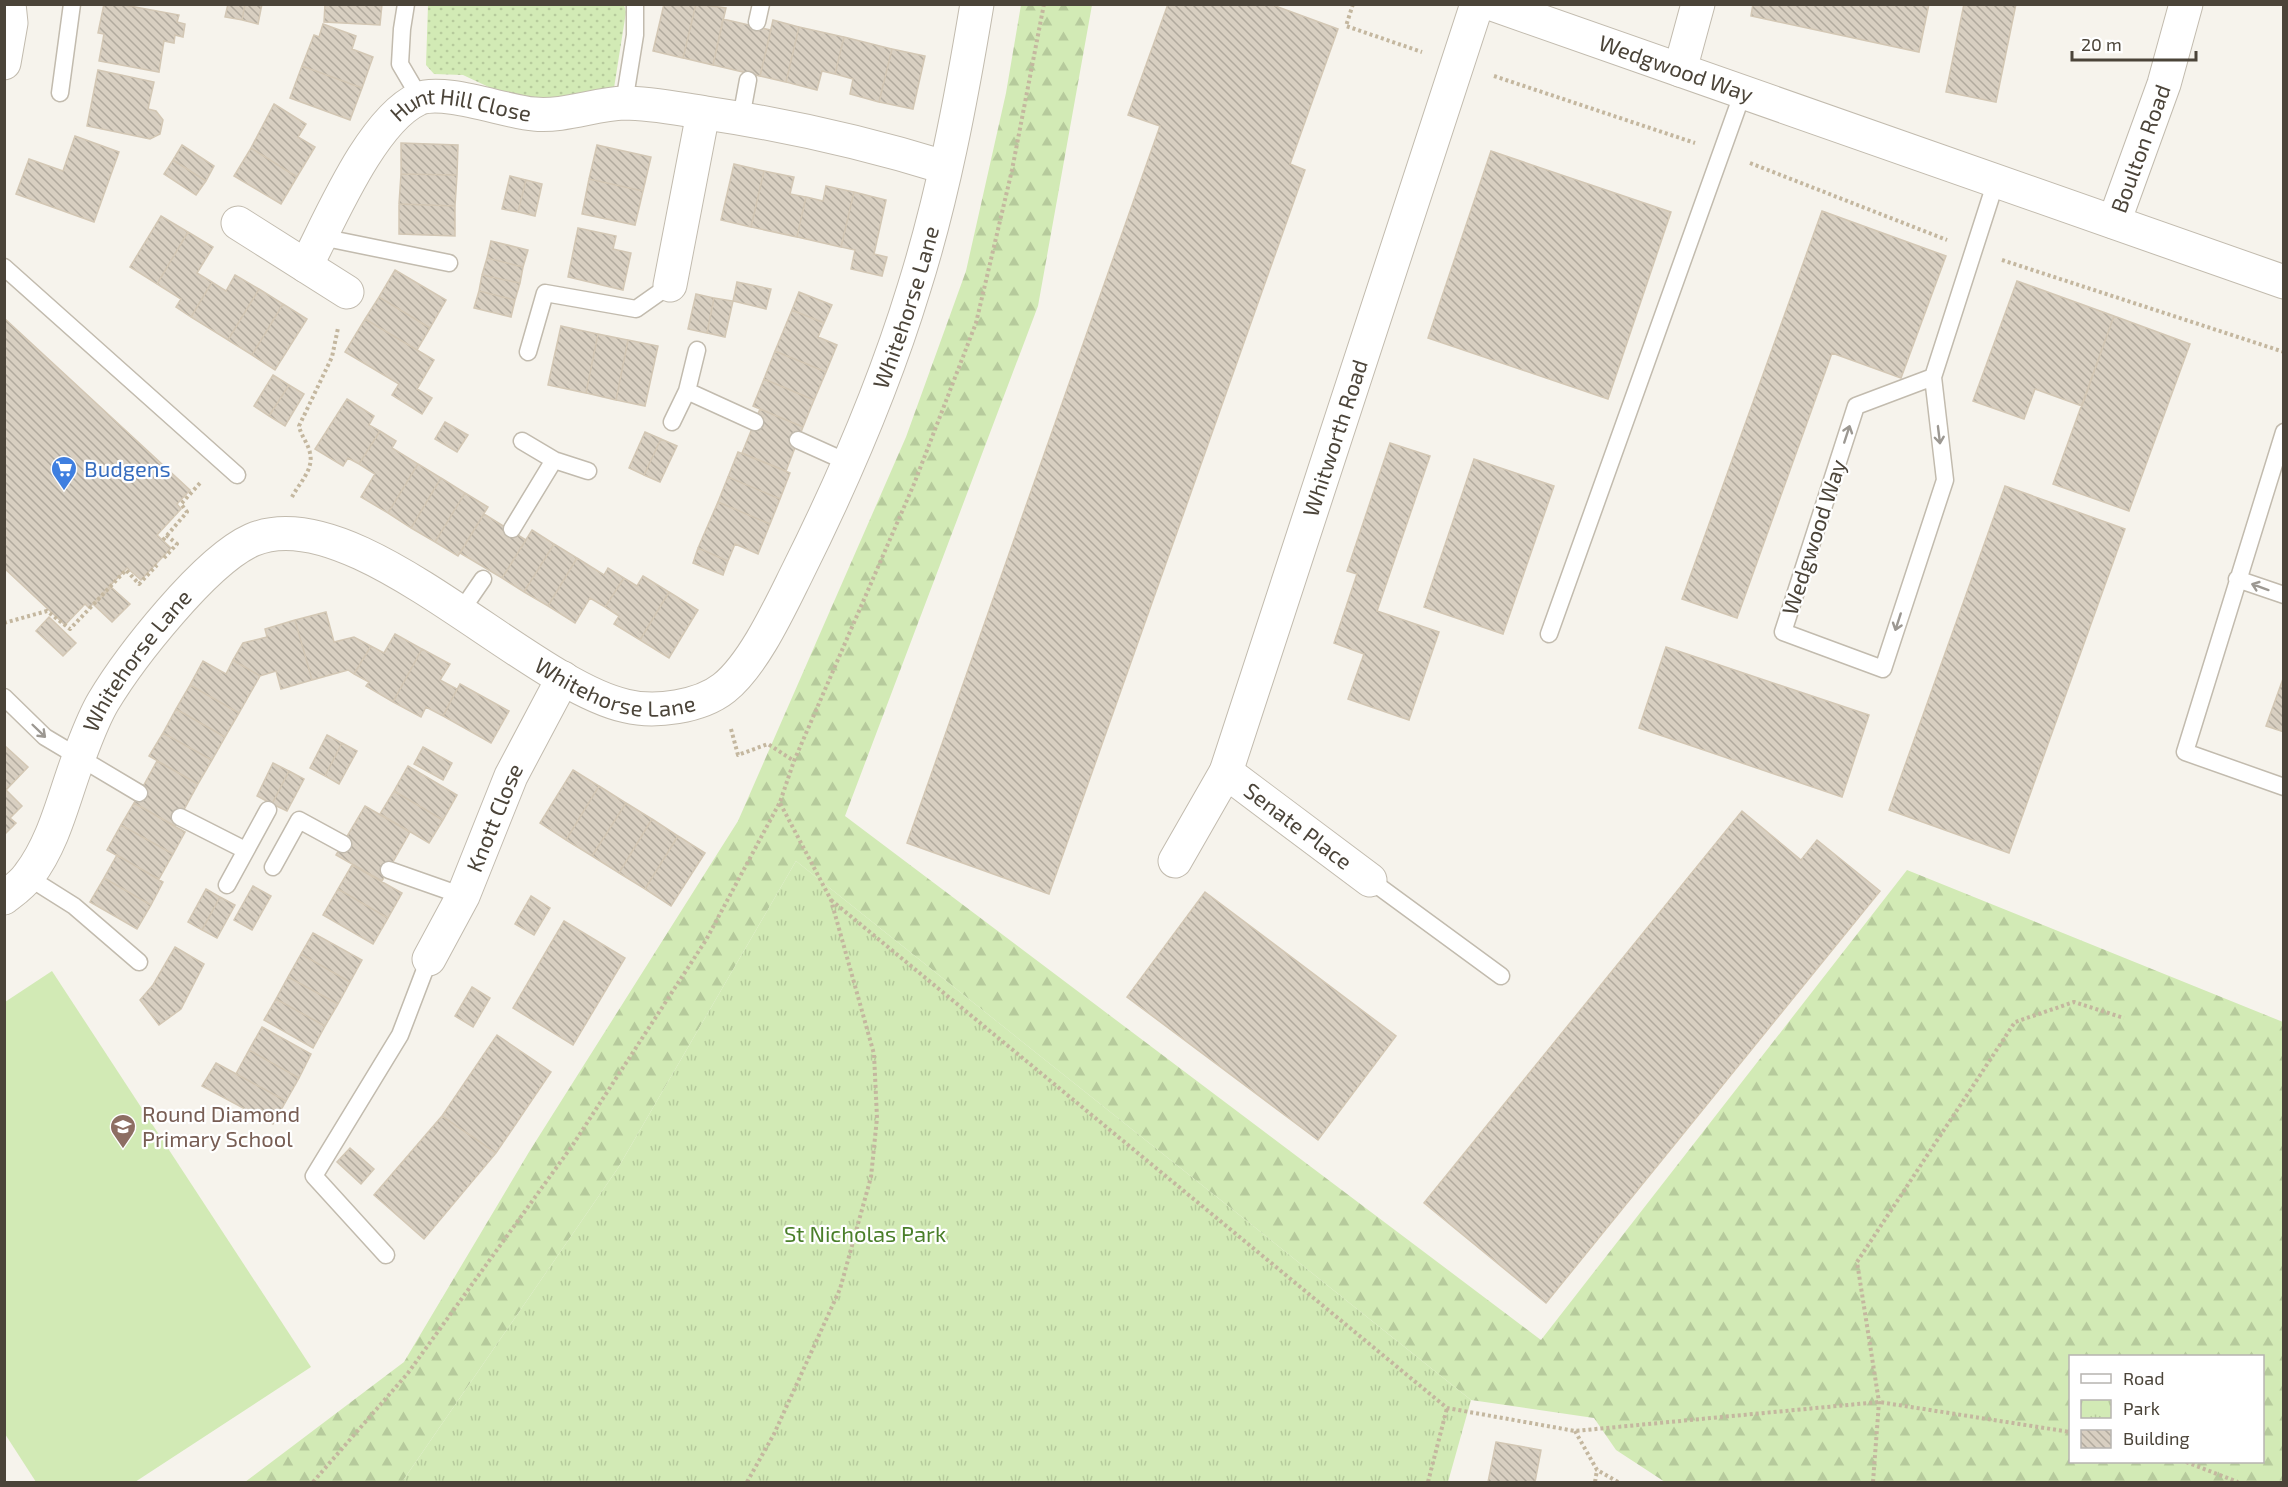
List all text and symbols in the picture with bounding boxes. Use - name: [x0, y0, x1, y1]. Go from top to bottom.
- scale bar: [2072, 24, 2196, 62]
- street label: Wedgwood Way: [1596, 29, 1757, 107]
- text: 20 m: [2081, 33, 2122, 55]
- street label: Boulton Road: [2105, 81, 2175, 216]
- street label: Hunt Hill Close: [384, 82, 533, 126]
- street label: Whitehorse Lane: [866, 223, 943, 392]
- street label: Whitworth Road: [1296, 356, 1372, 519]
- one-way arrow: [1934, 424, 1945, 444]
- one-way arrow: [1842, 425, 1853, 444]
- supermarket icon: Budgens: [49, 454, 79, 492]
- place label: Budgens: [84, 455, 171, 481]
- street label: Wedgwood Way: [1776, 455, 1851, 618]
- one-way arrow: [2252, 581, 2270, 592]
- street label: Whitehorse Lane: [76, 583, 196, 735]
- one-way arrow: [1892, 612, 1903, 631]
- street label: Whitehorse Lane: [531, 651, 698, 721]
- one-way arrow: [31, 724, 46, 738]
- street label: Knott Close: [460, 758, 527, 875]
- street label: Senate Place: [1240, 776, 1358, 874]
- place label: Round Diamond Primary School: [142, 1100, 300, 1151]
- school or university icon: Round Diamond Primary School: [108, 1112, 138, 1150]
- park label: St Nicholas Park: [784, 1220, 946, 1246]
- legend: [2069, 1355, 2264, 1463]
- text: Road: [2123, 1367, 2164, 1389]
- text: Park: [2123, 1397, 2160, 1419]
- text: Building: [2123, 1427, 2190, 1449]

